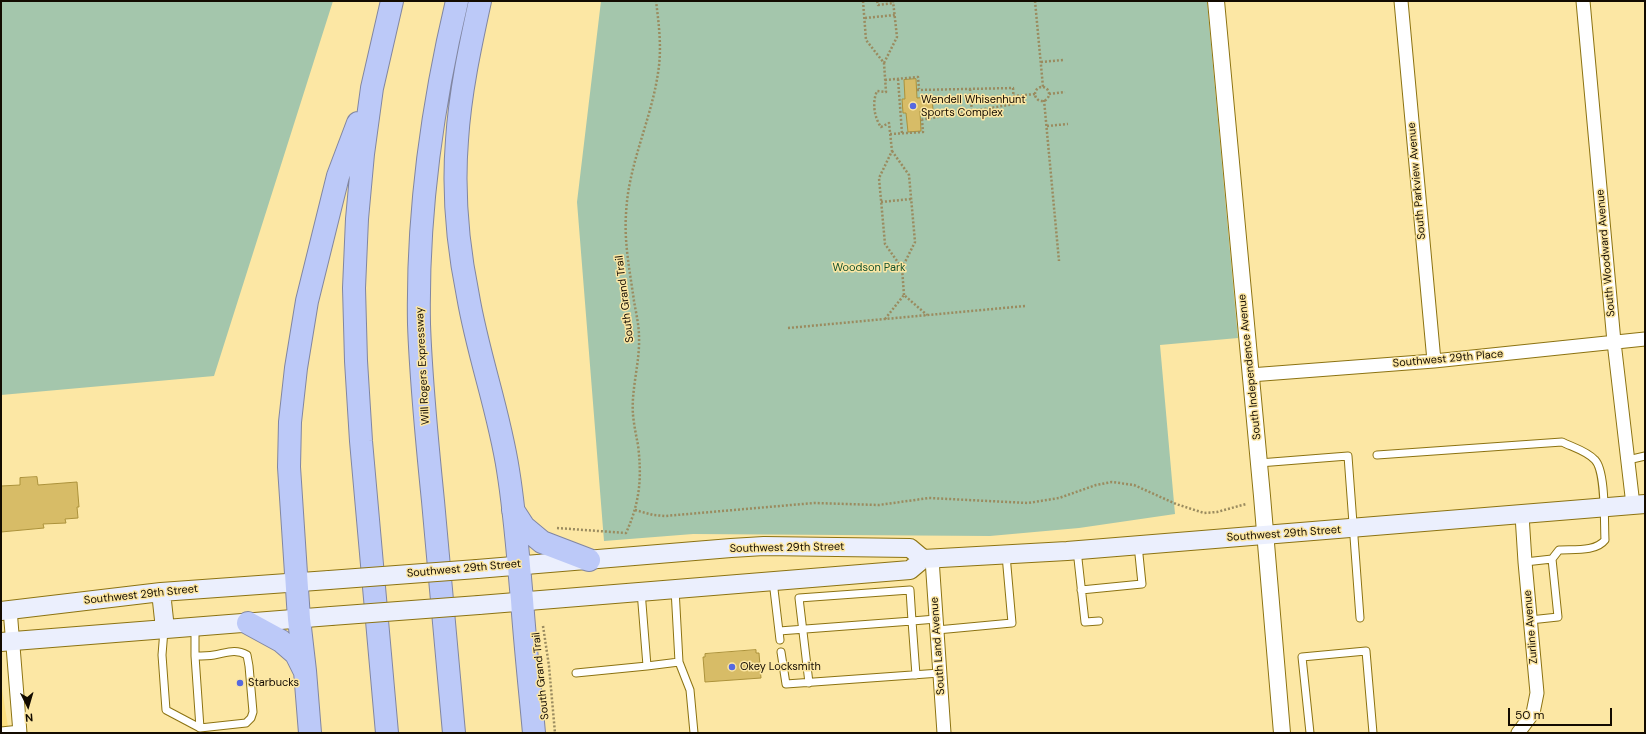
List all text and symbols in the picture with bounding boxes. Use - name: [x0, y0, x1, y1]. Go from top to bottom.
- place label: Wendell Whisenhunt Sports Complex: [921, 93, 1026, 119]
- marker: Wendell Whisenhunt Sports Complex: [908, 101, 918, 111]
- street label: South Parkview Avenue: [1405, 122, 1429, 240]
- street label: South Woodward Avenue: [1594, 189, 1618, 317]
- street label: South Grand Trail: [613, 255, 637, 343]
- park label: Woodson Park: [832, 261, 906, 275]
- street label: South Independence Avenue: [1236, 293, 1264, 441]
- street label: Will Rogers Expressway: [413, 307, 433, 425]
- street label: Southwest 29th Place: [1392, 348, 1504, 370]
- street label: Southwest 29th Street: [1226, 523, 1342, 545]
- street label: Southwest 29th Street: [730, 540, 844, 556]
- street label: Southwest 29th Street: [406, 557, 522, 581]
- street label: Southwest 29th Street: [83, 582, 199, 608]
- street label: Zurline Avenue: [1521, 589, 1541, 665]
- street label: South Land Avenue: [928, 597, 948, 695]
- street label: South Grand Trail: [530, 632, 552, 720]
- place label: Okey Locksmith: [740, 660, 821, 674]
- marker: Okey Locksmith: [727, 662, 737, 672]
- place label: Starbucks: [248, 676, 299, 690]
- marker: Starbucks: [235, 678, 245, 688]
- north arrow: [8, 686, 48, 726]
- scale bar: [1510, 700, 1614, 726]
- text: 50 m: [1515, 707, 1544, 723]
- text: N: [24, 711, 34, 725]

